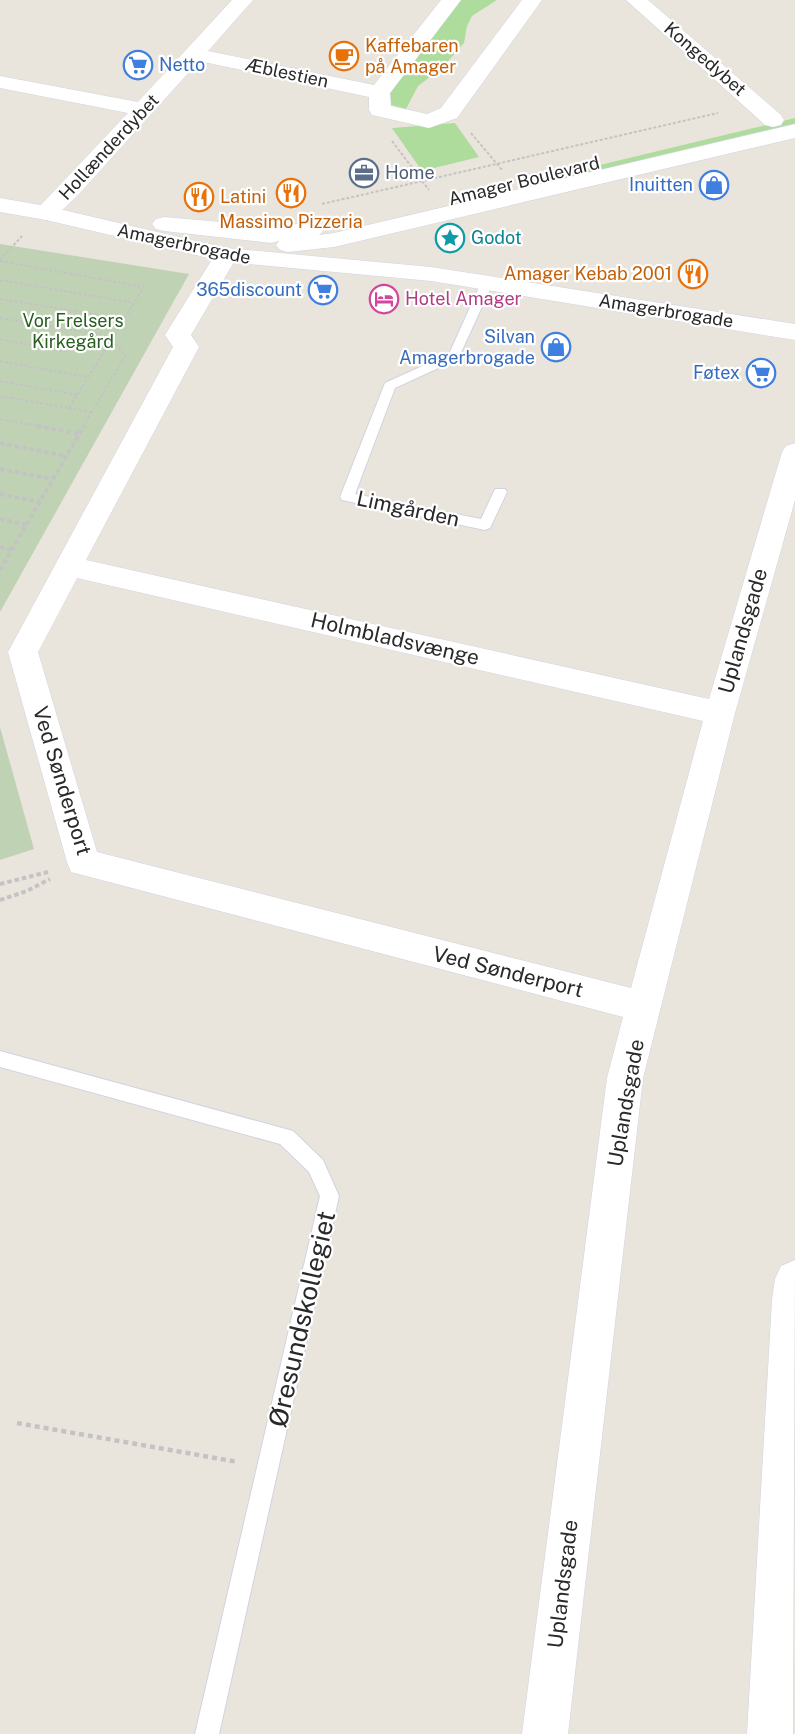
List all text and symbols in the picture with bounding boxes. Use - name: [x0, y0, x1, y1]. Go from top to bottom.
- street label: Kongedybet: [660, 17, 750, 100]
- place label: Kaffebaren på Amager: [365, 35, 459, 77]
- cafe icon: Kaffebaren på Amager: [328, 40, 360, 72]
- supermarket icon: Netto: [122, 49, 154, 81]
- street label: Æblestien: [244, 53, 330, 92]
- place label: Netto: [159, 54, 205, 75]
- street label: Hollænderdybet: [54, 89, 163, 204]
- street label: Amager Boulevard: [446, 152, 602, 209]
- office icon: Home: [348, 157, 380, 189]
- place label: Home: [385, 162, 435, 183]
- shop icon: Inuitten: [698, 169, 730, 201]
- place label: Inuitten: [629, 174, 693, 195]
- restaurant icon: Massimo Pizzeria: [275, 177, 307, 209]
- restaurant icon: Latini: [183, 181, 215, 213]
- place label: Latini: [220, 186, 266, 207]
- place label: Massimo Pizzeria: [219, 211, 363, 232]
- street label: Amagerbrogade: [115, 219, 253, 268]
- place icon: Godot: [434, 222, 466, 254]
- place label: Godot: [471, 227, 522, 248]
- restaurant icon: Amager Kebab 2001: [677, 258, 709, 290]
- place label: Amager Kebab 2001: [504, 263, 672, 284]
- supermarket icon: 365discount: [307, 274, 339, 306]
- place label: 365discount: [196, 279, 302, 300]
- hotel icon: Hotel Amager: [368, 283, 400, 315]
- place label: Hotel Amager: [405, 288, 522, 309]
- street label: Amagerbrogade: [597, 289, 735, 332]
- park label: Vor Frelsers Kirkegård: [22, 310, 124, 352]
- place label: Silvan Amagerbrogade: [399, 326, 535, 368]
- shop icon: Silvan Amagerbrogade: [540, 331, 572, 363]
- supermarket icon: Føtex: [745, 357, 777, 389]
- place label: Føtex: [693, 362, 740, 383]
- street label: Limgården: [354, 485, 462, 532]
- street label: Uplandsgade: [713, 565, 772, 696]
- street label: Holmbladsvænge: [308, 607, 482, 670]
- street label: Ved Sønderport: [28, 703, 97, 858]
- street label: Ved Sønderport: [430, 941, 586, 1002]
- street label: Uplandsgade: [602, 1037, 649, 1169]
- street label: Øresundskollegiet: [262, 1208, 341, 1430]
- street label: Uplandsgade: [542, 1518, 583, 1650]

